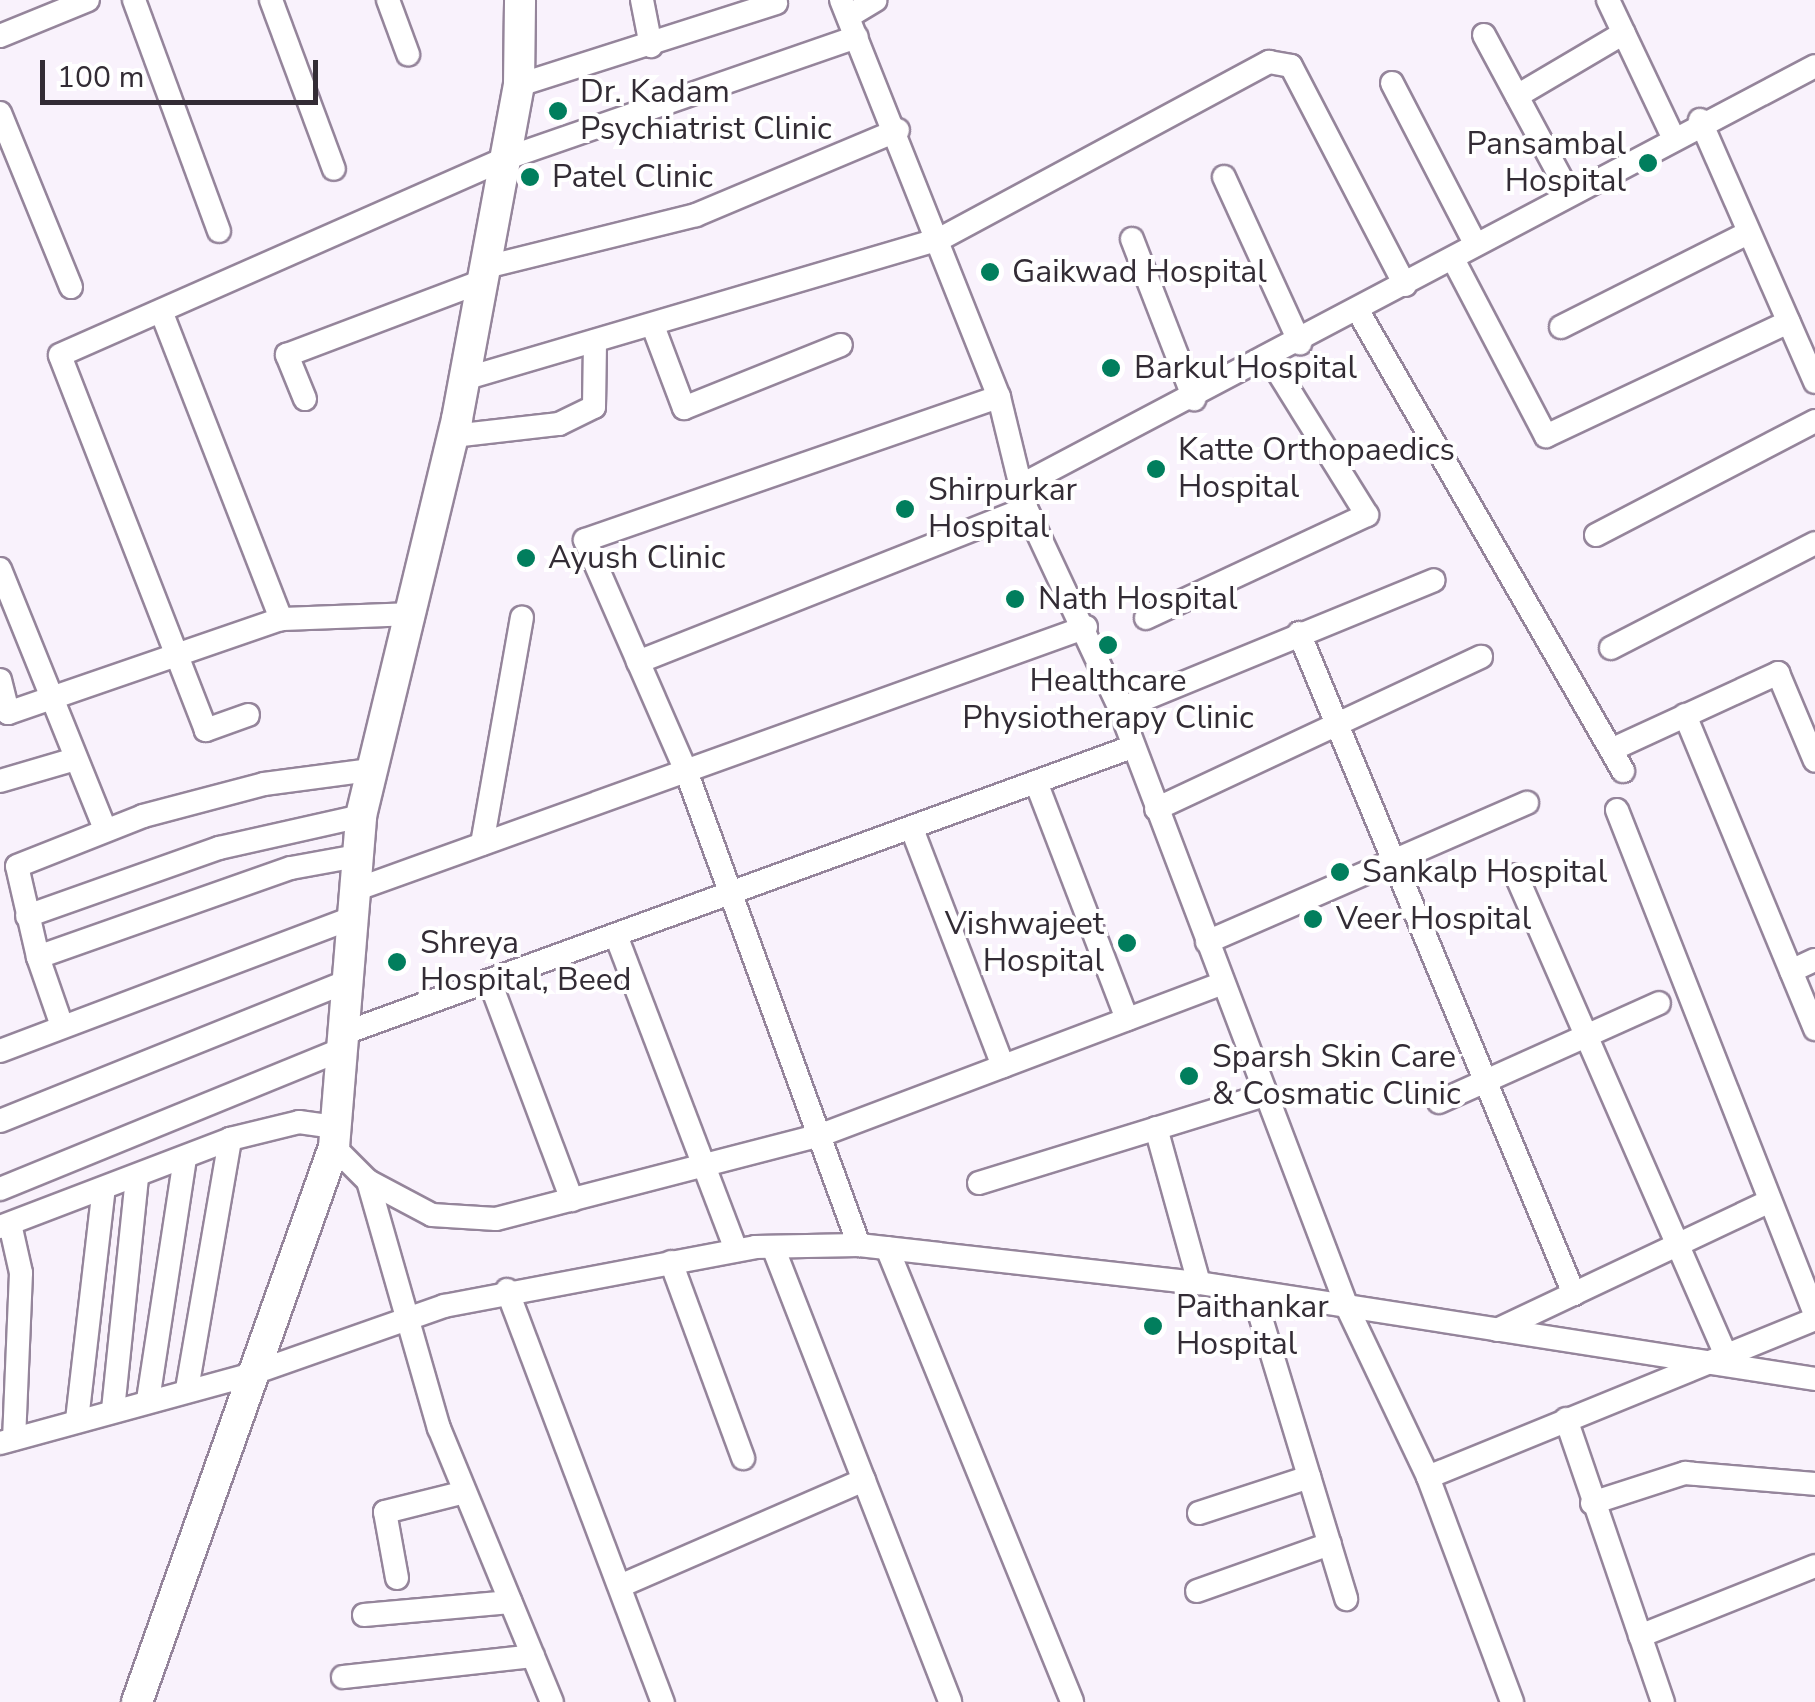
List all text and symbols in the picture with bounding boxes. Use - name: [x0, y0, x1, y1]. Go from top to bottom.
- scale bar: [45, 40, 322, 102]
- text: 100 m: [57, 57, 144, 98]
- place label: Dr. Kadam Psychiatrist Clinic: [580, 74, 832, 149]
- marker: Dr. Kadam Psychiatrist Clinic: [545, 98, 571, 124]
- place label: Pansambal Hospital: [1467, 126, 1626, 201]
- marker: Pansambal Hospital: [1635, 150, 1661, 176]
- place label: Patel Clinic: [552, 158, 713, 196]
- marker: Patel Clinic: [517, 164, 543, 190]
- place label: Gaikwad Hospital: [1012, 253, 1267, 291]
- marker: Gaikwad Hospital: [977, 259, 1003, 285]
- place label: Barkul Hospital: [1134, 349, 1357, 387]
- marker: Barkul Hospital: [1098, 355, 1124, 381]
- place label: Katte Orthopaedics Hospital: [1178, 432, 1455, 507]
- marker: Katte Orthopaedics Hospital: [1143, 456, 1169, 482]
- place label: Shirpurkar Hospital: [928, 472, 1077, 547]
- marker: Shirpurkar Hospital: [892, 496, 918, 522]
- place label: Ayush Clinic: [548, 539, 726, 577]
- marker: Ayush Clinic: [513, 545, 539, 571]
- place label: Nath Hospital: [1038, 580, 1237, 618]
- marker: Nath Hospital: [1002, 586, 1028, 612]
- marker: Healthcare Physiotherapy Clinic: [1095, 632, 1121, 658]
- place label: Healthcare Physiotherapy Clinic: [962, 663, 1254, 738]
- place label: Sankalp Hospital: [1362, 853, 1607, 891]
- marker: Sankalp Hospital: [1327, 859, 1353, 885]
- place label: Veer Hospital: [1336, 900, 1531, 938]
- place label: Vishwajeet Hospital: [945, 906, 1104, 981]
- marker: Veer Hospital: [1300, 906, 1326, 932]
- place label: Shreya Hospital, Beed: [420, 925, 631, 1000]
- marker: Vishwajeet Hospital: [1114, 930, 1140, 956]
- marker: Shreya Hospital, Beed: [384, 949, 410, 975]
- place label: Sparsh Skin Care & Cosmatic Clinic: [1212, 1039, 1461, 1114]
- marker: Sparsh Skin Care & Cosmatic Clinic: [1176, 1063, 1202, 1089]
- place label: Paithankar Hospital: [1176, 1289, 1329, 1364]
- marker: Paithankar Hospital: [1140, 1313, 1166, 1339]

